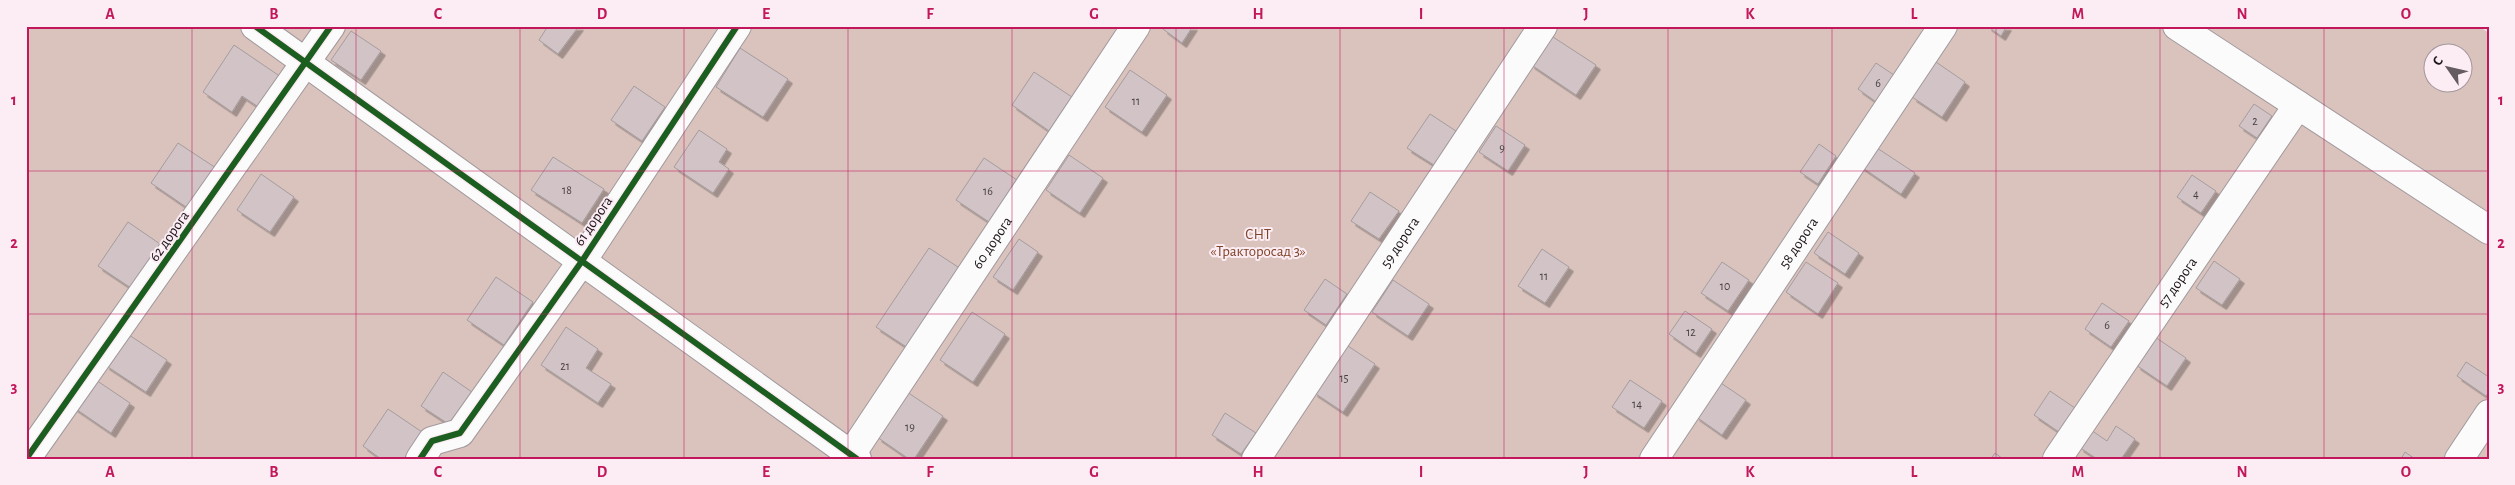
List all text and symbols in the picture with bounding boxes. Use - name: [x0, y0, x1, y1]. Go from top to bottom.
- text: A: [105, 6, 115, 22]
- text: B: [269, 6, 279, 22]
- text: C: [434, 6, 443, 22]
- text: D: [597, 6, 608, 22]
- text: E: [762, 6, 770, 22]
- text: F: [926, 6, 934, 22]
- text: G: [1089, 6, 1099, 22]
- text: H: [1252, 6, 1264, 22]
- text: I: [1419, 6, 1423, 22]
- text: J: [1583, 6, 1589, 22]
- text: K: [1745, 6, 1755, 22]
- text: L: [1911, 6, 1918, 22]
- text: M: [2072, 6, 2084, 22]
- text: N: [2236, 6, 2248, 22]
- text: O: [2401, 6, 2411, 22]
- north arrow: [2422, 42, 2472, 92]
- text: С: [2430, 54, 2446, 68]
- house number: 6: [1875, 77, 1881, 89]
- text: 1: [11, 92, 17, 108]
- text: 1: [2498, 92, 2504, 108]
- house number: 11: [1132, 95, 1140, 107]
- house number: 2: [2252, 115, 2258, 127]
- house number: 9: [1499, 142, 1505, 154]
- house number: 18: [562, 184, 572, 196]
- house number: 16: [983, 185, 993, 197]
- house number: 4: [2193, 188, 2199, 200]
- street label: 61 дорога: [571, 194, 615, 249]
- street label: 62 дорога: [147, 208, 192, 264]
- street label: 60 дорога: [970, 214, 1015, 272]
- street label: 59 дорога: [1378, 214, 1422, 271]
- street label: 58 дорога: [1777, 215, 1821, 271]
- park label: СНТ «Тракторосад 3»: [1210, 227, 1306, 259]
- text: 2: [10, 235, 18, 251]
- text: 2: [2497, 235, 2505, 251]
- street label: 57 дорога: [2156, 255, 2200, 310]
- house number: 11: [1540, 270, 1548, 282]
- house number: 10: [1720, 280, 1730, 292]
- house number: 6: [2104, 319, 2110, 331]
- house number: 12: [1686, 326, 1696, 338]
- house number: 21: [560, 360, 570, 372]
- house number: 15: [1339, 372, 1349, 384]
- text: 3: [11, 379, 18, 395]
- text: 3: [2498, 379, 2505, 395]
- house number: 14: [1632, 398, 1642, 410]
- house number: 19: [905, 421, 915, 433]
- text: A: [105, 464, 115, 480]
- text: B: [269, 464, 279, 480]
- text: C: [434, 464, 443, 480]
- text: D: [597, 464, 608, 480]
- text: E: [762, 464, 770, 480]
- text: F: [926, 464, 934, 480]
- text: G: [1089, 464, 1099, 480]
- text: H: [1252, 464, 1264, 480]
- text: I: [1419, 464, 1423, 480]
- text: J: [1583, 464, 1589, 480]
- text: K: [1745, 464, 1755, 480]
- text: L: [1911, 464, 1918, 480]
- text: M: [2072, 464, 2084, 480]
- text: N: [2236, 464, 2248, 480]
- text: O: [2401, 464, 2411, 480]

